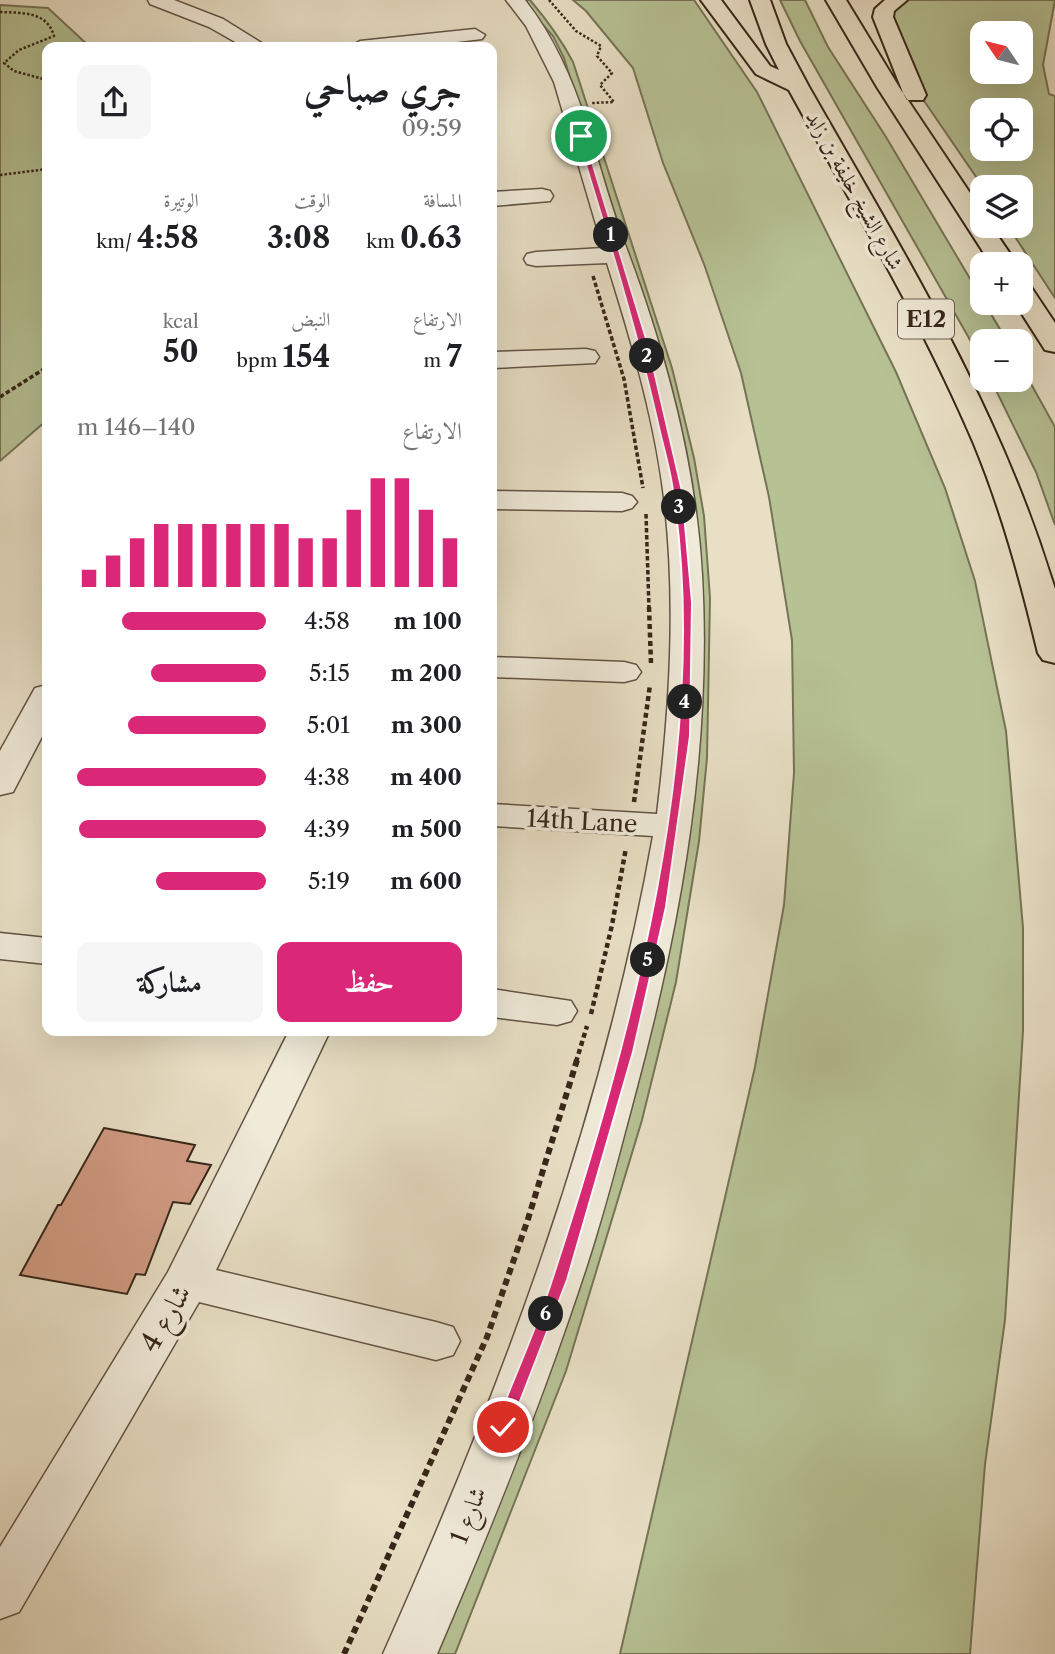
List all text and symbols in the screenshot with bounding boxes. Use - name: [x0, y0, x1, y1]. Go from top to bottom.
- north arrow: [970, 21, 1032, 84]
- map controls: [970, 21, 1033, 392]
- text: جري صباحي: [304, 64, 462, 111]
- button: share: [77, 65, 151, 139]
- button: locate: [970, 98, 1033, 161]
- pin: [551, 106, 611, 166]
- street label: شارع الشيخ خليفة بن زايد: [795, 106, 909, 277]
- text: 09:59: [402, 114, 462, 142]
- icon: arrive: [562, 117, 600, 155]
- button: layers: [970, 175, 1033, 238]
- text: الوتيرة: [164, 189, 199, 212]
- text: الوقت: [294, 189, 330, 212]
- text: المسافة: [423, 189, 462, 212]
- pin: 1: [594, 218, 628, 252]
- text: 4:58: [137, 219, 199, 256]
- text: 3:08: [267, 219, 330, 256]
- text: 0.63: [400, 219, 462, 256]
- text: 1: [606, 223, 615, 246]
- text: /km: [96, 230, 137, 253]
- text: km: [366, 230, 400, 253]
- button: +: [970, 252, 1033, 315]
- road number: E12: [898, 300, 954, 338]
- text: النبض: [291, 308, 330, 331]
- text: الارتفاع: [413, 308, 462, 331]
- text: kcal: [163, 310, 199, 333]
- button: −: [970, 329, 1033, 392]
- text: 50: [163, 333, 199, 370]
- text: 154: [283, 338, 330, 375]
- text: 7: [446, 338, 462, 375]
- pin: 2: [630, 338, 664, 374]
- text: 2: [641, 344, 652, 367]
- text: bpm: [237, 349, 283, 372]
- text: m: [424, 349, 446, 372]
- text: 140–146 m: [77, 413, 196, 441]
- text: الارتفاع: [402, 417, 462, 445]
- pin: 3: [662, 490, 696, 524]
- text: 3: [673, 495, 684, 518]
- text: 4:58: [304, 607, 350, 635]
- text: 100 m: [394, 607, 462, 635]
- text: 5:15: [309, 659, 350, 687]
- text: 200 m: [390, 659, 462, 687]
- pin: 4: [668, 684, 702, 720]
- text: 4: [679, 690, 690, 713]
- text: 5:01: [307, 711, 350, 739]
- text: 300 m: [391, 711, 462, 739]
- text: 4:38: [304, 763, 350, 791]
- text: 400 m: [390, 763, 462, 791]
- street label: 14th Lane: [526, 804, 638, 838]
- text: 4:39: [304, 815, 350, 843]
- text: 500 m: [391, 815, 462, 843]
- text: 5:19: [308, 867, 350, 895]
- text: 600 m: [390, 867, 462, 895]
- button: مشاركة: [77, 942, 263, 1022]
- button: حفظ: [277, 942, 462, 1022]
- pin: 5: [630, 942, 666, 978]
- text: 5: [642, 948, 653, 971]
- street label: شارع 4: [132, 1278, 204, 1361]
- pin: 6: [528, 1296, 564, 1332]
- text: 6: [540, 1302, 551, 1325]
- pin: [473, 1397, 533, 1457]
- icon: check: [484, 1408, 522, 1446]
- street label: شارع 1: [444, 1483, 498, 1549]

